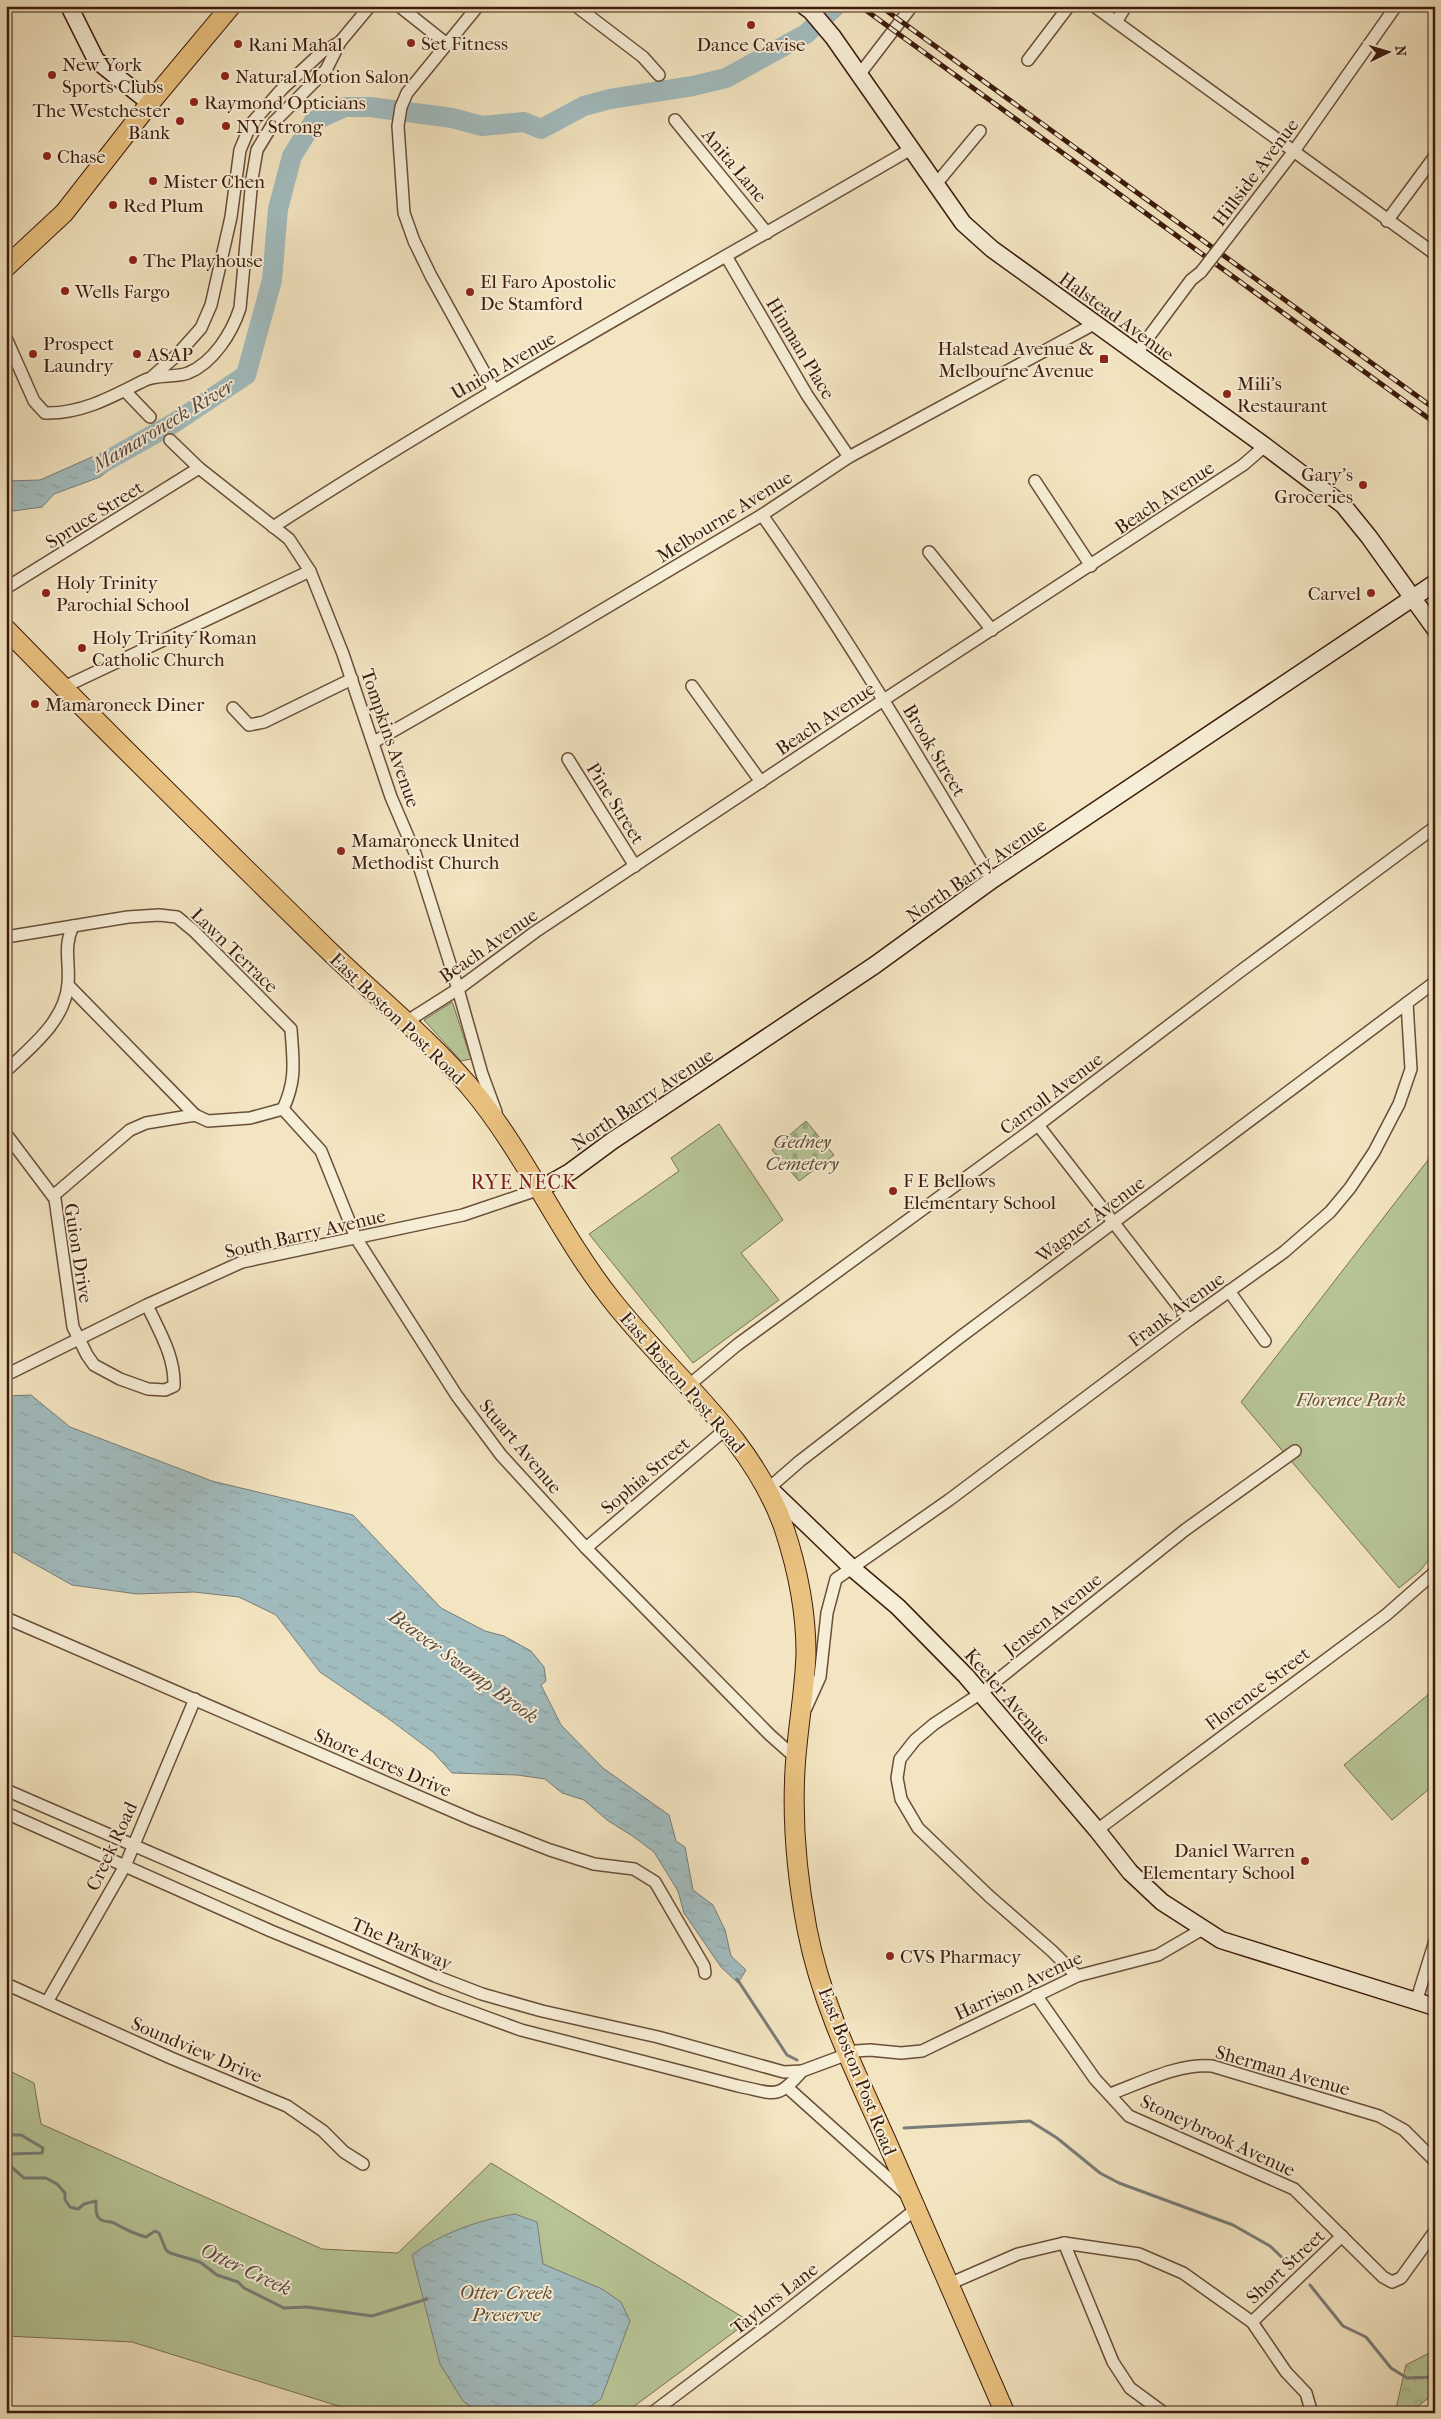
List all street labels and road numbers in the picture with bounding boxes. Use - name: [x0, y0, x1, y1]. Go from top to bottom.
- street label: Hillside Avenue: [1208, 115, 1303, 231]
- street label: Anita Lane: [697, 124, 771, 207]
- street label: Halstead Avenue: [1055, 268, 1178, 366]
- street label: Hinman Place: [761, 294, 839, 403]
- street label: Union Avenue: [447, 327, 560, 405]
- street label: Beach Avenue: [1111, 457, 1218, 539]
- street label: Melbourne Avenue: [653, 466, 796, 567]
- street label: Spruce Street: [42, 476, 148, 554]
- street label: Tompkins Avenue: [356, 666, 424, 811]
- street label: Beach Avenue: [772, 678, 879, 760]
- street label: Brook Street: [898, 700, 970, 801]
- street label: Pine Street: [582, 759, 649, 848]
- street label: North Barry Avenue: [902, 814, 1051, 927]
- street label: Lawn Terrace: [186, 904, 282, 998]
- street label: Beach Avenue: [435, 904, 542, 988]
- street label: East Boston Post Road: [325, 948, 470, 1089]
- street label: North Barry Avenue: [568, 1044, 718, 1155]
- street label: Carroll Avenue: [996, 1048, 1107, 1140]
- street label: Wagner Avenue: [1031, 1172, 1149, 1268]
- street label: Guion Drive: [59, 1202, 97, 1305]
- street label: South Barry Avenue: [223, 1205, 388, 1263]
- street label: Frank Avenue: [1124, 1268, 1229, 1352]
- street label: East Boston Post Road: [615, 1308, 750, 1458]
- street label: Stuart Avenue: [474, 1395, 566, 1498]
- street label: Sophia Street: [597, 1432, 695, 1519]
- street label: Jensen Avenue: [998, 1568, 1106, 1662]
- street label: Florence Street: [1201, 1642, 1314, 1735]
- street label: Keeler Avenue: [960, 1644, 1055, 1749]
- street label: Shore Acres Drive: [311, 1724, 455, 1802]
- street label: Creek Road: [82, 1798, 142, 1894]
- street label: The Parkway: [348, 1913, 456, 1975]
- street label: Harrison Avenue: [951, 1947, 1086, 2025]
- street label: East Boston Post Road: [813, 1984, 901, 2159]
- street label: Soundview Drive: [128, 2012, 265, 2087]
- street label: Sherman Avenue: [1213, 2041, 1353, 2101]
- street label: Stoneybrook Avenue: [1137, 2090, 1299, 2181]
- street label: Short Street: [1242, 2225, 1330, 2309]
- street label: Taylors Lane: [727, 2258, 822, 2340]

